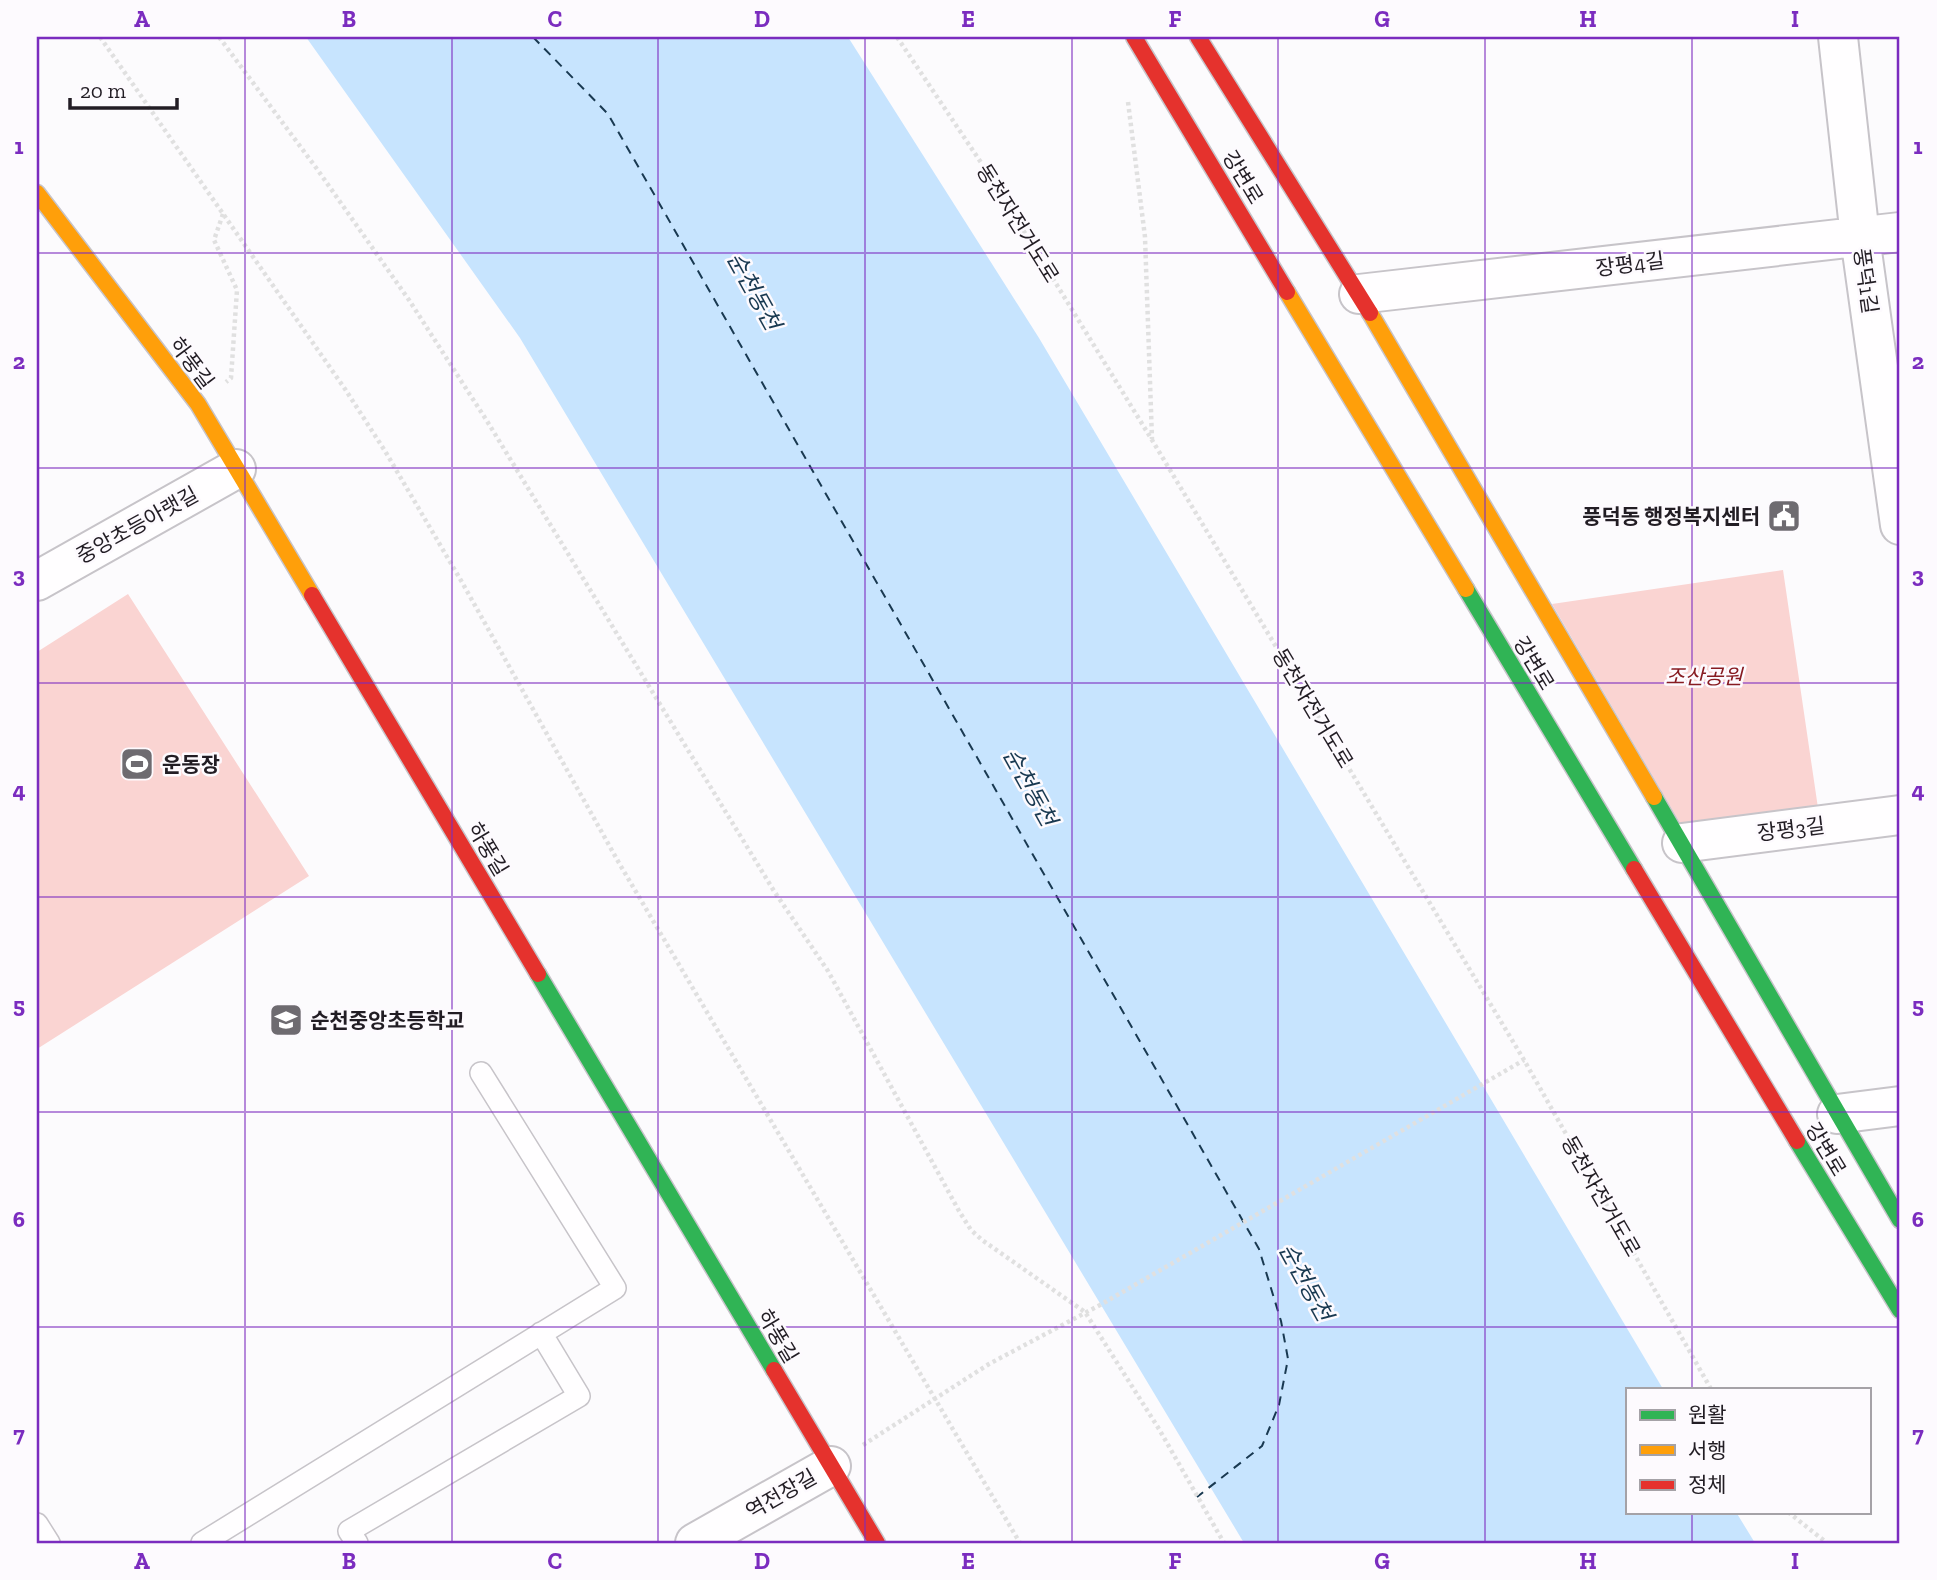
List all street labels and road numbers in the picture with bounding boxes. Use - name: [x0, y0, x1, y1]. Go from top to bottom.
- street label: 강변로: [1217, 146, 1269, 208]
- street label: 동천자전거도로: [972, 159, 1064, 287]
- street label: 장평4길: [1594, 247, 1666, 281]
- street label: 풍덕1길: [1849, 247, 1883, 315]
- street label: 하풍길: [165, 332, 219, 394]
- street label: 중앙초등아랫길: [72, 481, 202, 569]
- street label: 강변로: [1508, 632, 1560, 694]
- street label: 동천자전거도로: [1267, 644, 1359, 772]
- street label: 장평3길: [1756, 812, 1826, 846]
- street label: 하풍길: [462, 818, 514, 880]
- street label: 강변로: [1800, 1118, 1852, 1180]
- street label: 동천자전거도로: [1556, 1131, 1646, 1261]
- street label: 하풍길: [752, 1305, 804, 1367]
- street label: 역전장길: [741, 1464, 821, 1524]

